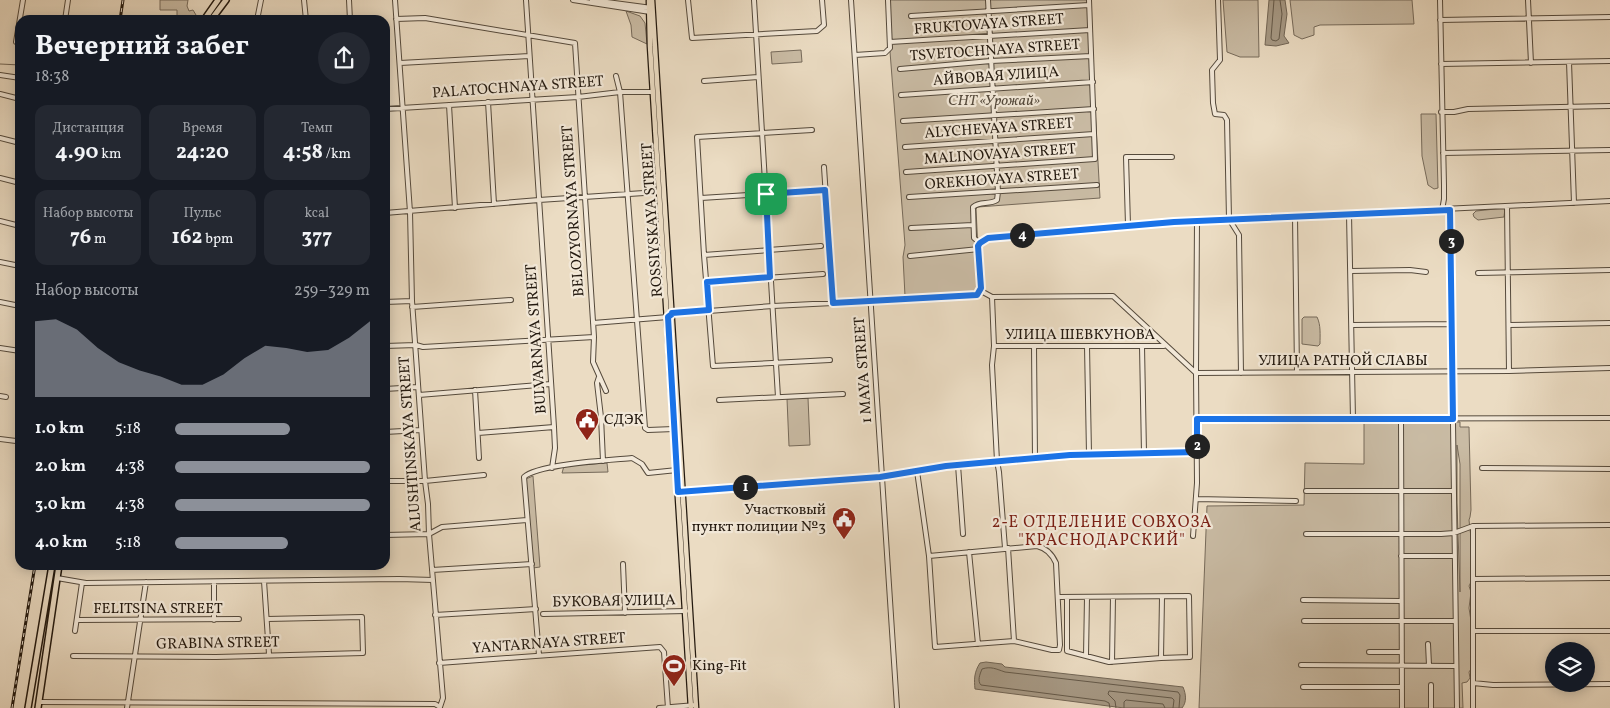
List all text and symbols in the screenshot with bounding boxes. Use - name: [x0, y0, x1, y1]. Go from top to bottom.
- street label: FRUKTOVAYA STREET: [913, 9, 1065, 41]
- text: Вечерний забег: [35, 27, 249, 66]
- button: share: [318, 32, 370, 84]
- street label: TSVETOCHNAYA STREET: [909, 35, 1081, 67]
- street label: АЙВОВАЯ УЛИЦА: [932, 62, 1060, 92]
- text: 18:38: [35, 66, 69, 88]
- street label: PALATOCHNAYA STREET: [431, 72, 605, 104]
- park label: СНТ «Урожай»: [948, 91, 1040, 112]
- street label: ALYCHEVAYA STREET: [924, 113, 1074, 145]
- text: Дистанция: [52, 119, 124, 138]
- text: Время: [182, 119, 223, 138]
- text: Темп: [301, 119, 333, 138]
- street label: BELOZYORNAYA STREET: [558, 124, 590, 297]
- text: 4.90: [55, 138, 98, 167]
- text: 24:20: [176, 138, 229, 167]
- text: 4:58: [283, 138, 323, 167]
- street label: MALINOVAYA STREET: [923, 139, 1077, 171]
- street label: ROSSIYSKAYA STREET: [637, 142, 669, 298]
- text: km: [98, 145, 121, 164]
- text: /km: [323, 145, 351, 164]
- street label: OREKHOVAYA STREET: [924, 164, 1080, 196]
- pin: [745, 173, 787, 215]
- icon: arrive: [752, 180, 780, 208]
- text: Набор высоты: [43, 204, 134, 223]
- text: Пульс: [184, 204, 221, 223]
- text: kcal: [304, 204, 329, 223]
- pin: 4: [1010, 222, 1034, 248]
- text: 76: [70, 223, 91, 252]
- text: 162: [172, 223, 203, 252]
- text: 377: [301, 223, 332, 252]
- text: 4: [1018, 226, 1027, 245]
- pin: 3: [1438, 228, 1464, 254]
- text: m: [91, 230, 106, 249]
- text: bpm: [203, 230, 233, 249]
- text: 3: [1448, 232, 1455, 251]
- street label: BULVARNAYA STREET: [521, 263, 553, 415]
- text: Набор высоты: [35, 280, 139, 302]
- text: 259–329 m: [294, 280, 370, 302]
- street label: 1 MAYA STREET: [850, 316, 878, 424]
- street label: УЛИЦА ШЕВКУНОВА: [1005, 325, 1155, 346]
- street label: УЛИЦА РАТНОЙ СЛАВЫ: [1258, 351, 1428, 372]
- street label: ALUSHTINSKAYA STREET: [394, 355, 428, 532]
- public building icon: СДЭК: [574, 407, 600, 441]
- place label: СДЭК: [604, 410, 644, 431]
- text: 1.0 km: [35, 418, 84, 440]
- text: 5:18: [115, 418, 141, 440]
- pin: 2: [1184, 434, 1210, 458]
- text: 2: [1194, 437, 1201, 456]
- text: 2.0 km: [35, 456, 86, 478]
- text: 4:38: [115, 456, 145, 478]
- pin: 1: [732, 474, 758, 500]
- text: 1: [743, 478, 748, 497]
- text: 3.0 km: [35, 494, 86, 516]
- text: 4:38: [115, 494, 145, 516]
- place label: Участковый пункт полиции №3: [692, 500, 826, 538]
- public building icon: Участковый пункт полиции №3: [831, 506, 857, 540]
- district label: 2-Е ОТДЕЛЕНИЕ СОВХОЗА "КРАСНОДАРСКИЙ": [992, 512, 1212, 552]
- text: 4.0 km: [35, 532, 87, 554]
- text: 5:18: [115, 532, 141, 554]
- street label: БУКОВАЯ УЛИЦА: [552, 590, 676, 614]
- street label: FELITSINA STREET: [93, 599, 223, 620]
- street label: YANTARNAYA STREET: [472, 628, 627, 660]
- street label: GRABINA STREET: [156, 632, 280, 656]
- map controls: [1545, 642, 1595, 692]
- button: layers: [1545, 642, 1595, 692]
- sports icon: King-Fit: [661, 653, 687, 687]
- place label: King-Fit: [692, 656, 747, 677]

